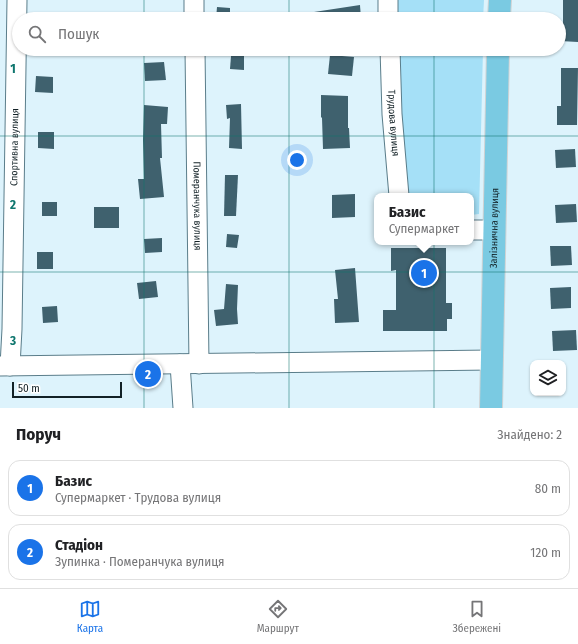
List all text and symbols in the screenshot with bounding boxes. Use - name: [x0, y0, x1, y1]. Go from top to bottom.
- search box: [12, 12, 566, 56]
- icon: search: [26, 23, 48, 45]
- text: Пошук: [58, 25, 99, 43]
- text: 1: [10, 61, 16, 76]
- street label: Трудова вулиця: [385, 89, 402, 157]
- street label: Спортивна вулиця: [8, 108, 21, 186]
- your location: [287, 150, 307, 170]
- street label: Померанчука вулиця: [190, 161, 204, 251]
- street label: Залізнична вулиця: [487, 188, 501, 268]
- popup: [374, 193, 474, 245]
- text: 2: [9, 197, 16, 212]
- text: Базис: [389, 203, 426, 221]
- text: Супермаркет: [389, 221, 459, 236]
- pin: 1: [411, 258, 437, 288]
- text: 3: [9, 333, 16, 348]
- pin: 2: [135, 359, 161, 389]
- map controls: [530, 360, 566, 396]
- button: layers: [530, 360, 566, 396]
- scale bar: [12, 380, 122, 399]
- text: 50 m: [18, 382, 40, 395]
- text: Поруч: [16, 424, 61, 445]
- text: Знайдено: 2: [497, 427, 562, 442]
- text: Базис: [55, 472, 92, 490]
- text: 1: [27, 481, 33, 496]
- text: 80 m: [535, 481, 561, 496]
- text: Супермаркет · Трудова вулиця: [55, 490, 221, 505]
- text: Стадіон: [55, 536, 103, 554]
- text: 2: [27, 545, 33, 560]
- text: 120 m: [530, 545, 561, 560]
- text: Зупинка · Померанчука вулиця: [55, 554, 225, 569]
- tab: Карта: [77, 598, 103, 635]
- tab: Маршрут: [257, 598, 299, 635]
- tab: Збережені: [453, 598, 501, 635]

